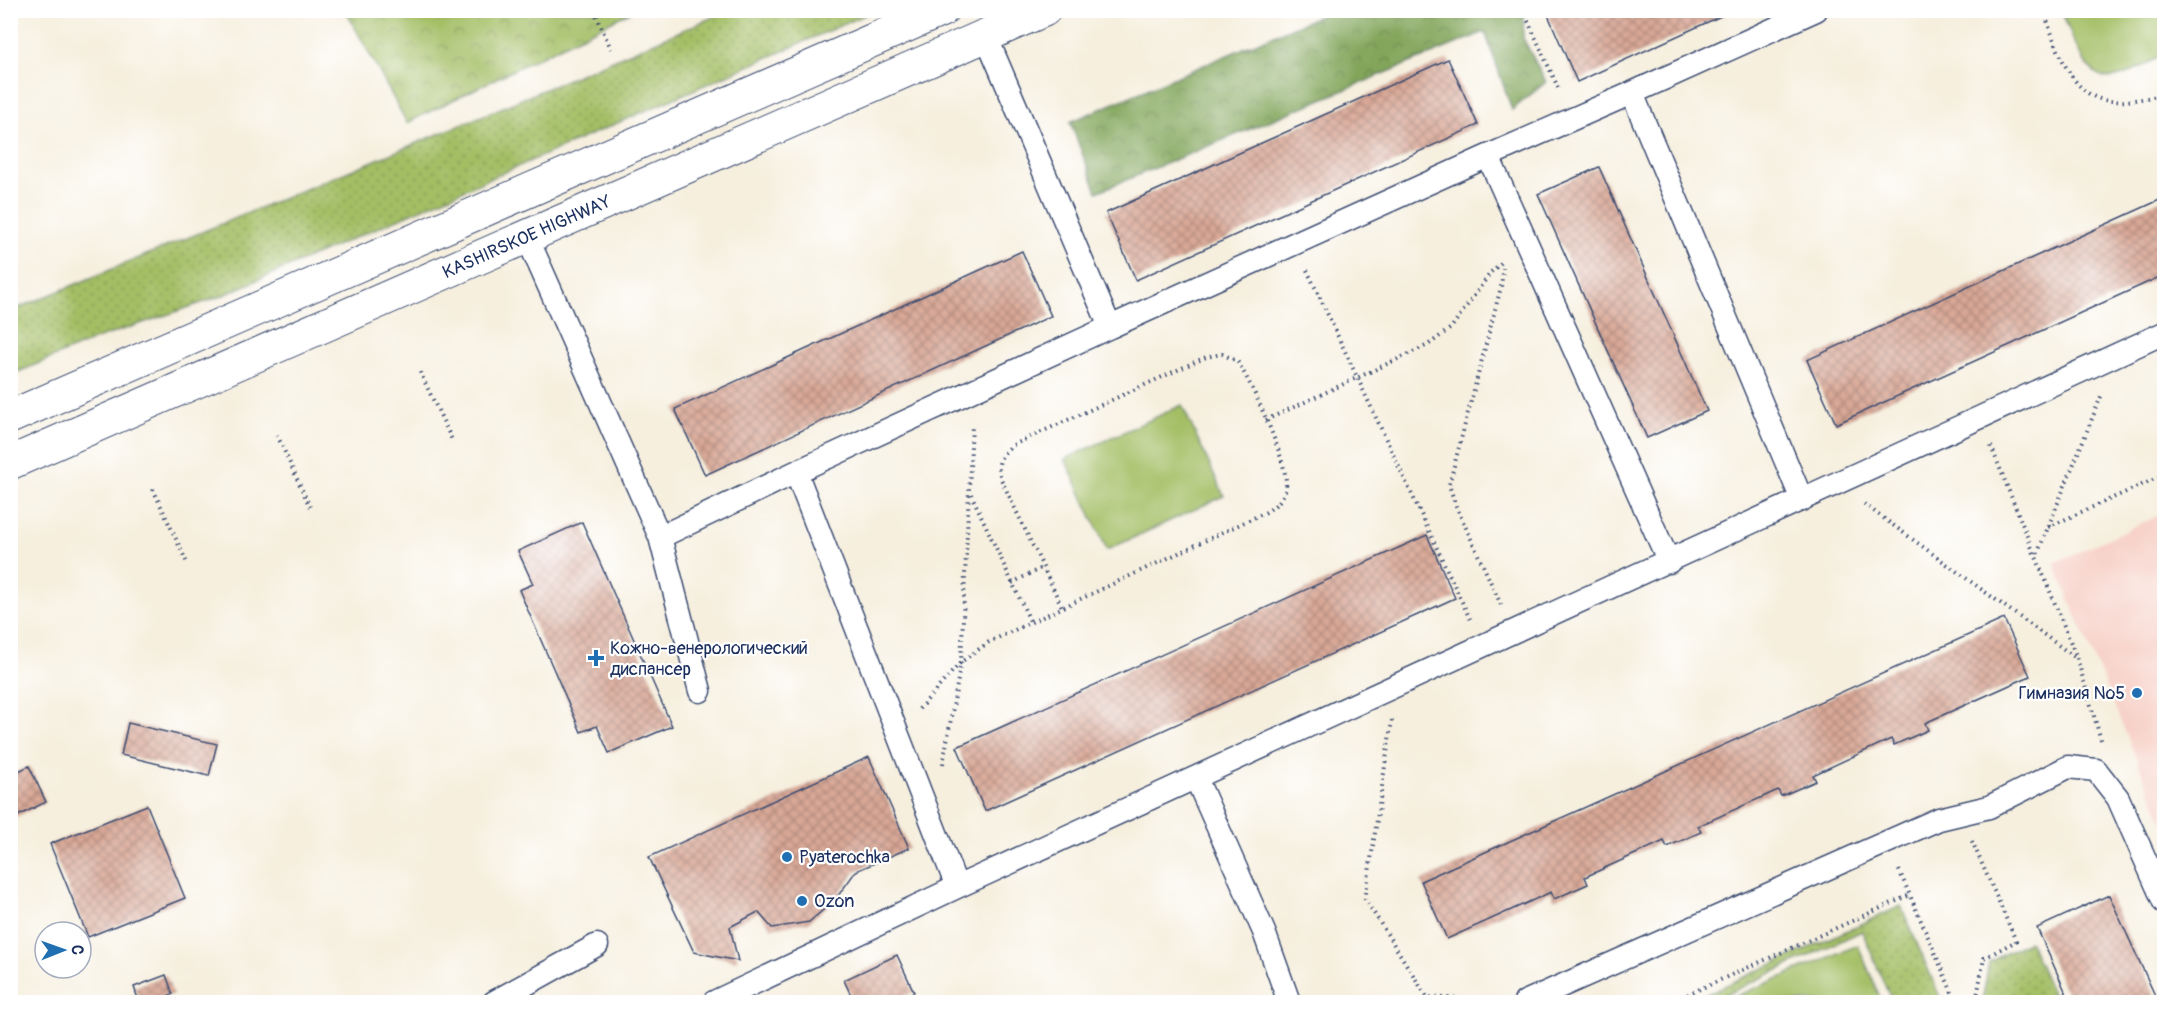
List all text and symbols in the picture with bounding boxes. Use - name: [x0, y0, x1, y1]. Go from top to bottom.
- street label: KASHIRSKOE HIGHWAY: [439, 190, 615, 284]
- place label: Кожно-венерологический диспансер: [610, 637, 808, 681]
- marker: Кожно-венерологический диспансер: [587, 649, 605, 667]
- place label: Гимназия №5: [2019, 682, 2125, 705]
- marker: Гимназия №5: [2130, 686, 2144, 700]
- place label: Pyaterochka: [799, 846, 890, 869]
- marker: Pyaterochka: [780, 850, 794, 864]
- place label: Ozon: [814, 890, 854, 913]
- marker: Ozon: [795, 894, 809, 908]
- north arrow: [33, 920, 93, 980]
- text: С: [67, 945, 87, 955]

